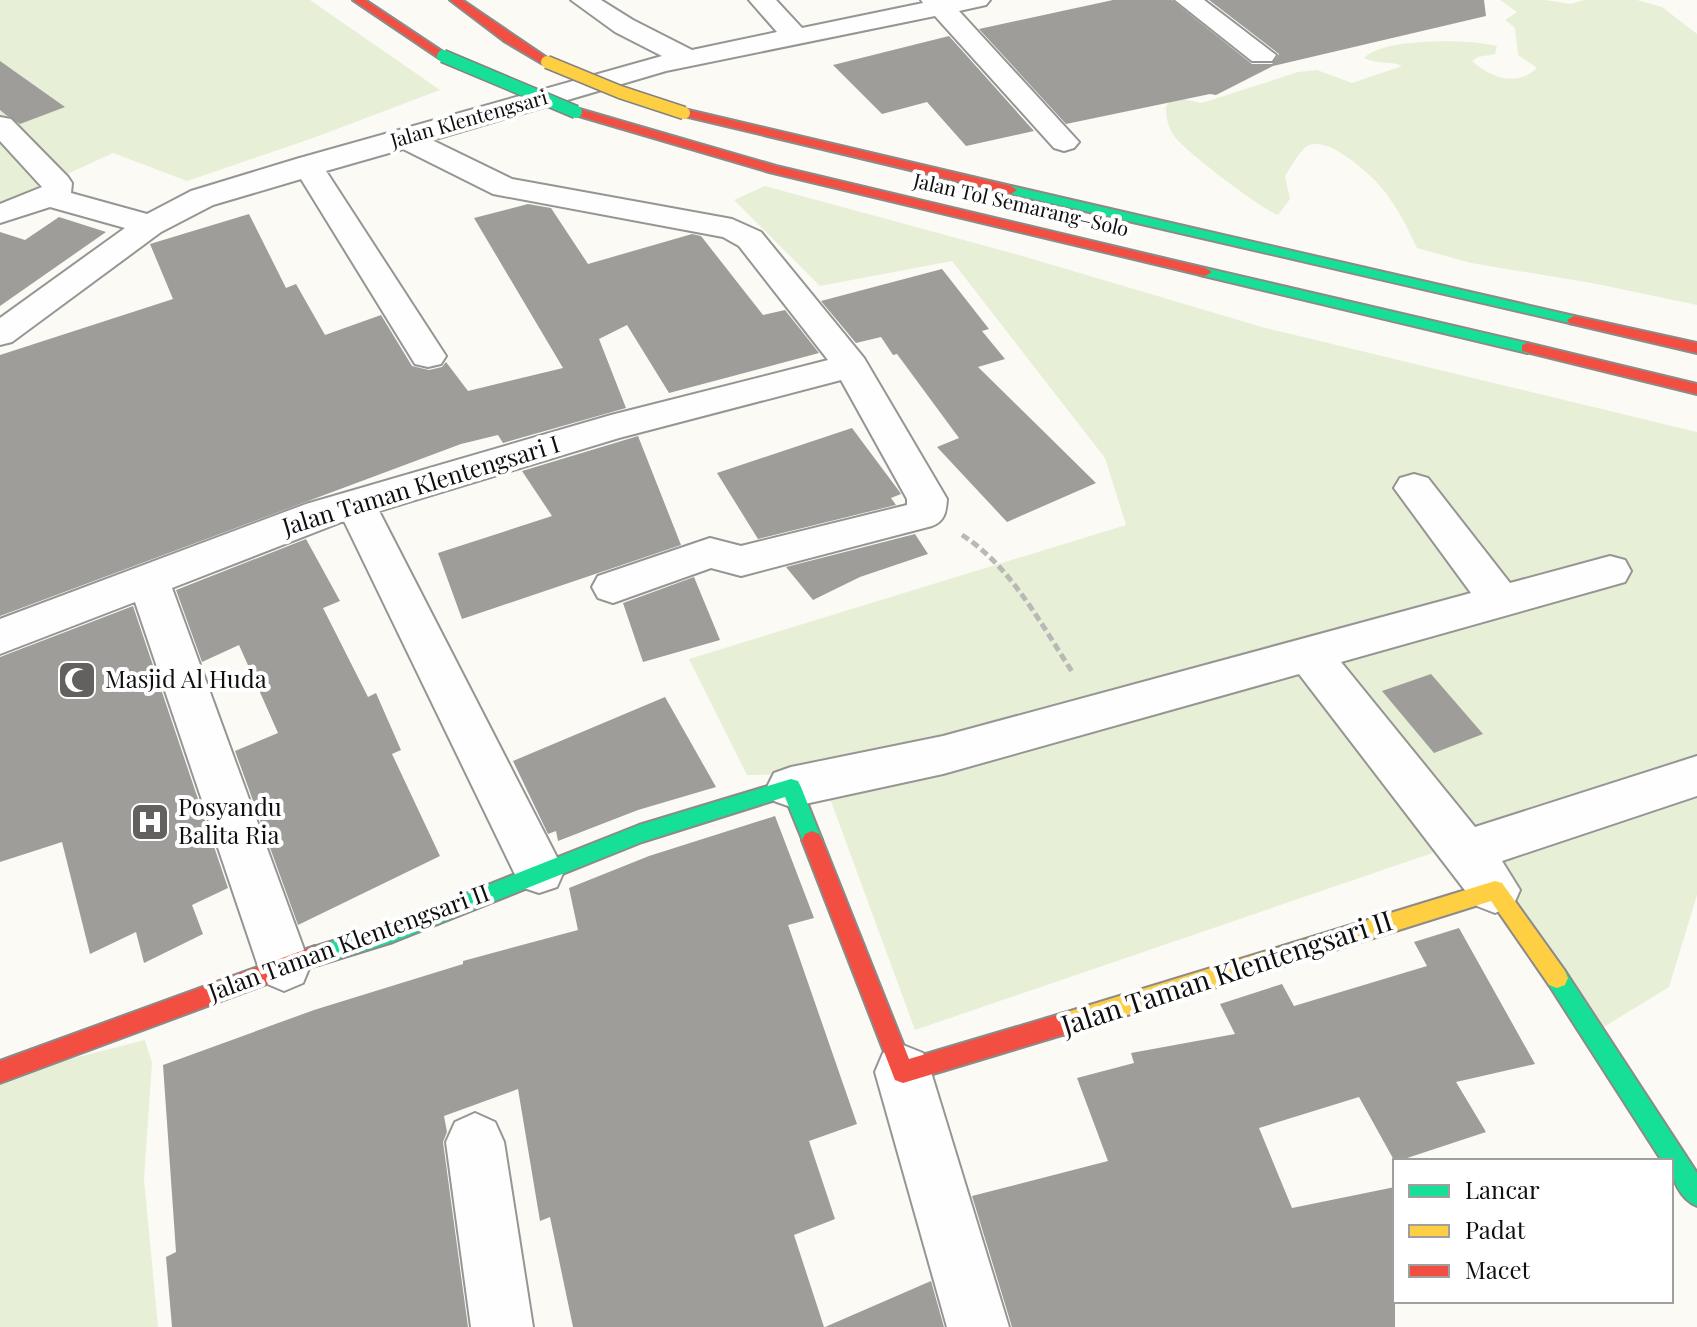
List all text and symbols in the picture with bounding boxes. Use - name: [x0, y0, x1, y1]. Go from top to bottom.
- street label: Jalan Klentengsari: [386, 82, 550, 153]
- street label: Jalan Tol Semarang–Solo: [910, 165, 1132, 241]
- street label: Jalan Taman Klentengsari I: [277, 427, 563, 542]
- mosque icon: Masjid Al Huda: [56, 659, 98, 701]
- place label: Masjid Al Huda: [105, 662, 267, 694]
- place label: Posyandu Balita Ria: [178, 790, 282, 850]
- hospital icon: Posyandu Balita Ria: [129, 801, 171, 843]
- street label: Jalan Taman Klentengsari II: [203, 875, 493, 1007]
- street label: Jalan Taman Klentengsari II: [1055, 901, 1397, 1043]
- legend: [1393, 1159, 1673, 1303]
- text: Lancar: [1465, 1173, 1540, 1205]
- text: Padat: [1465, 1213, 1526, 1245]
- text: Macet: [1465, 1253, 1531, 1285]

